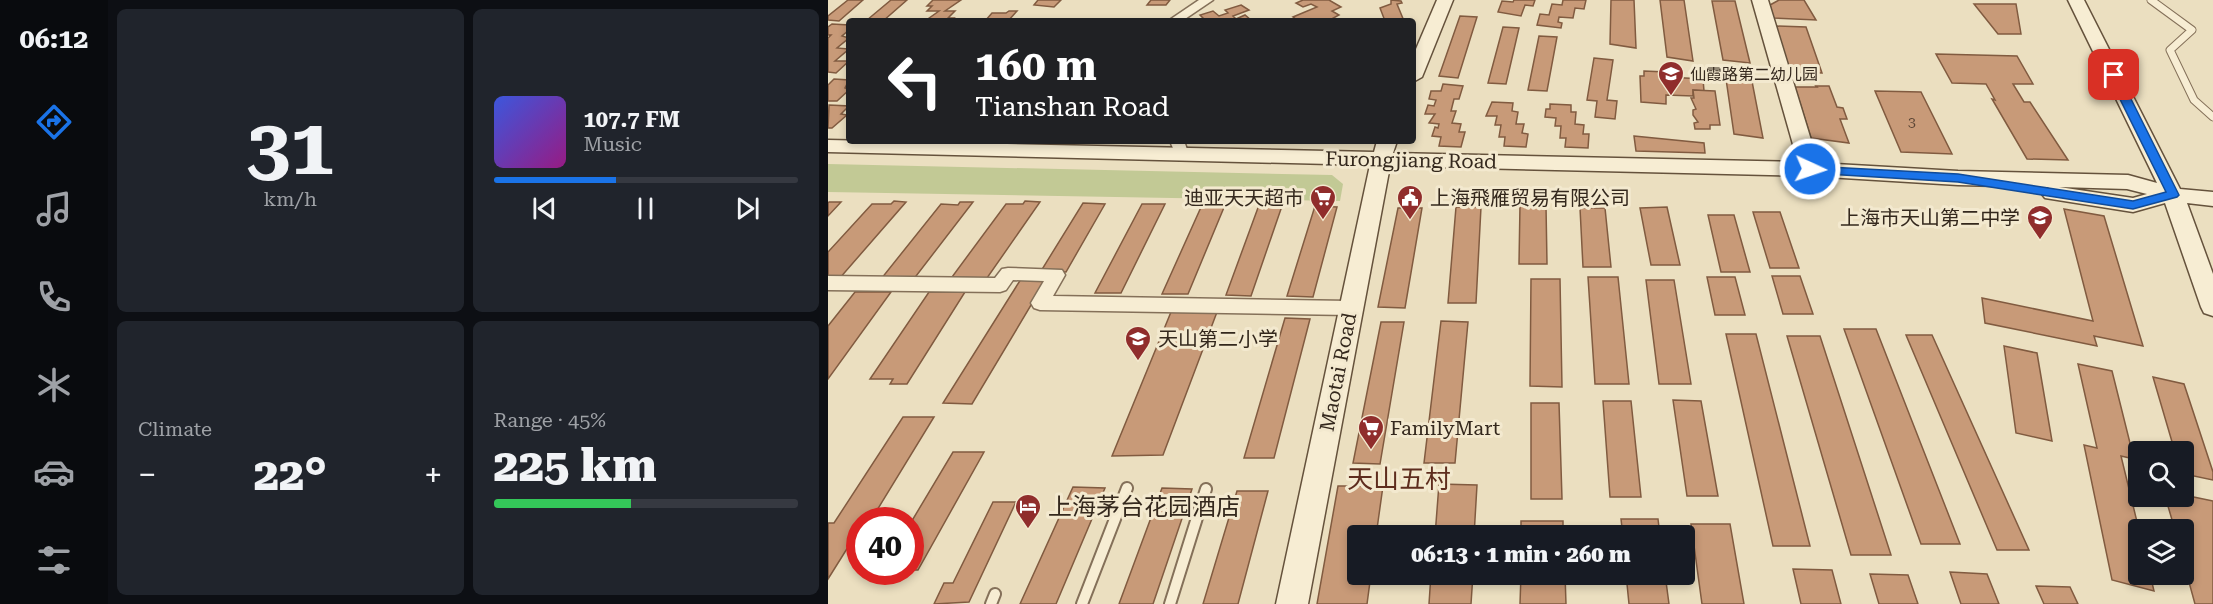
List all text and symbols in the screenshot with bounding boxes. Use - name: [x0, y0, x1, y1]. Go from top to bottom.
- text: 06:12: [20, 23, 88, 55]
- text: 160 m: [975, 41, 1097, 90]
- icon: left: [876, 42, 954, 120]
- pin: [2088, 49, 2139, 100]
- icon: arrive: [2097, 58, 2130, 91]
- school or university icon: 仙霞路第二幼儿园: [1656, 59, 1686, 97]
- place label: 仙霞路第二幼儿园: [1690, 65, 1818, 84]
- text: Tianshan Road: [975, 91, 1169, 123]
- icon: directions: [33, 101, 75, 143]
- text: 31: [247, 102, 334, 193]
- text: 107.7 FM: [584, 107, 680, 132]
- house number: 3: [1908, 114, 1916, 130]
- text: Music: [584, 132, 642, 156]
- position arrow: [1778, 137, 1842, 201]
- street label: Furongjiang Road: [1325, 147, 1497, 174]
- supermarket icon: 迪亚天天超市: [1308, 183, 1338, 221]
- public building icon: 上海飛雁贸易有限公司: [1395, 183, 1425, 221]
- place label: 迪亚天天超市: [1184, 186, 1304, 210]
- place label: 上海飛雁贸易有限公司: [1430, 186, 1630, 210]
- text: km/h: [263, 187, 317, 211]
- icon: music: [33, 188, 75, 230]
- icon: previous: [528, 192, 561, 225]
- icon: pause: [629, 192, 662, 225]
- icon: next: [731, 192, 764, 225]
- school or university icon: 上海市天山第二中学: [2025, 203, 2055, 241]
- place label: 上海市天山第二中学: [1840, 206, 2020, 230]
- icon: phone: [33, 276, 75, 318]
- street label: Maotai Road: [1315, 310, 1361, 433]
- school or university icon: 天山第二小学: [1123, 324, 1153, 362]
- place label: 天山第二小学: [1158, 327, 1278, 351]
- icon: climate: [33, 364, 75, 406]
- text: Range · 45%: [494, 408, 606, 432]
- supermarket icon: FamilyMart: [1356, 413, 1386, 451]
- place label: FamilyMart: [1390, 416, 1501, 440]
- text: Climate: [138, 417, 212, 441]
- text: 225 km: [494, 439, 657, 492]
- map controls: [2128, 441, 2194, 585]
- button: search: [2128, 441, 2194, 507]
- text: 22°: [254, 448, 327, 501]
- icon: car: [33, 451, 75, 493]
- text: −: [138, 455, 156, 494]
- text: +: [424, 455, 443, 494]
- district label: 天山五村: [1347, 464, 1451, 494]
- hotel icon: 上海茅台花园酒店: [1013, 492, 1043, 530]
- place label: 上海茅台花园酒店: [1048, 493, 1240, 521]
- speed limit sign: 40: [846, 507, 924, 585]
- button: layers: [2128, 519, 2194, 585]
- icon: filters: [33, 539, 75, 581]
- text: 06:13 · 1 min · 260 m: [1411, 542, 1631, 567]

